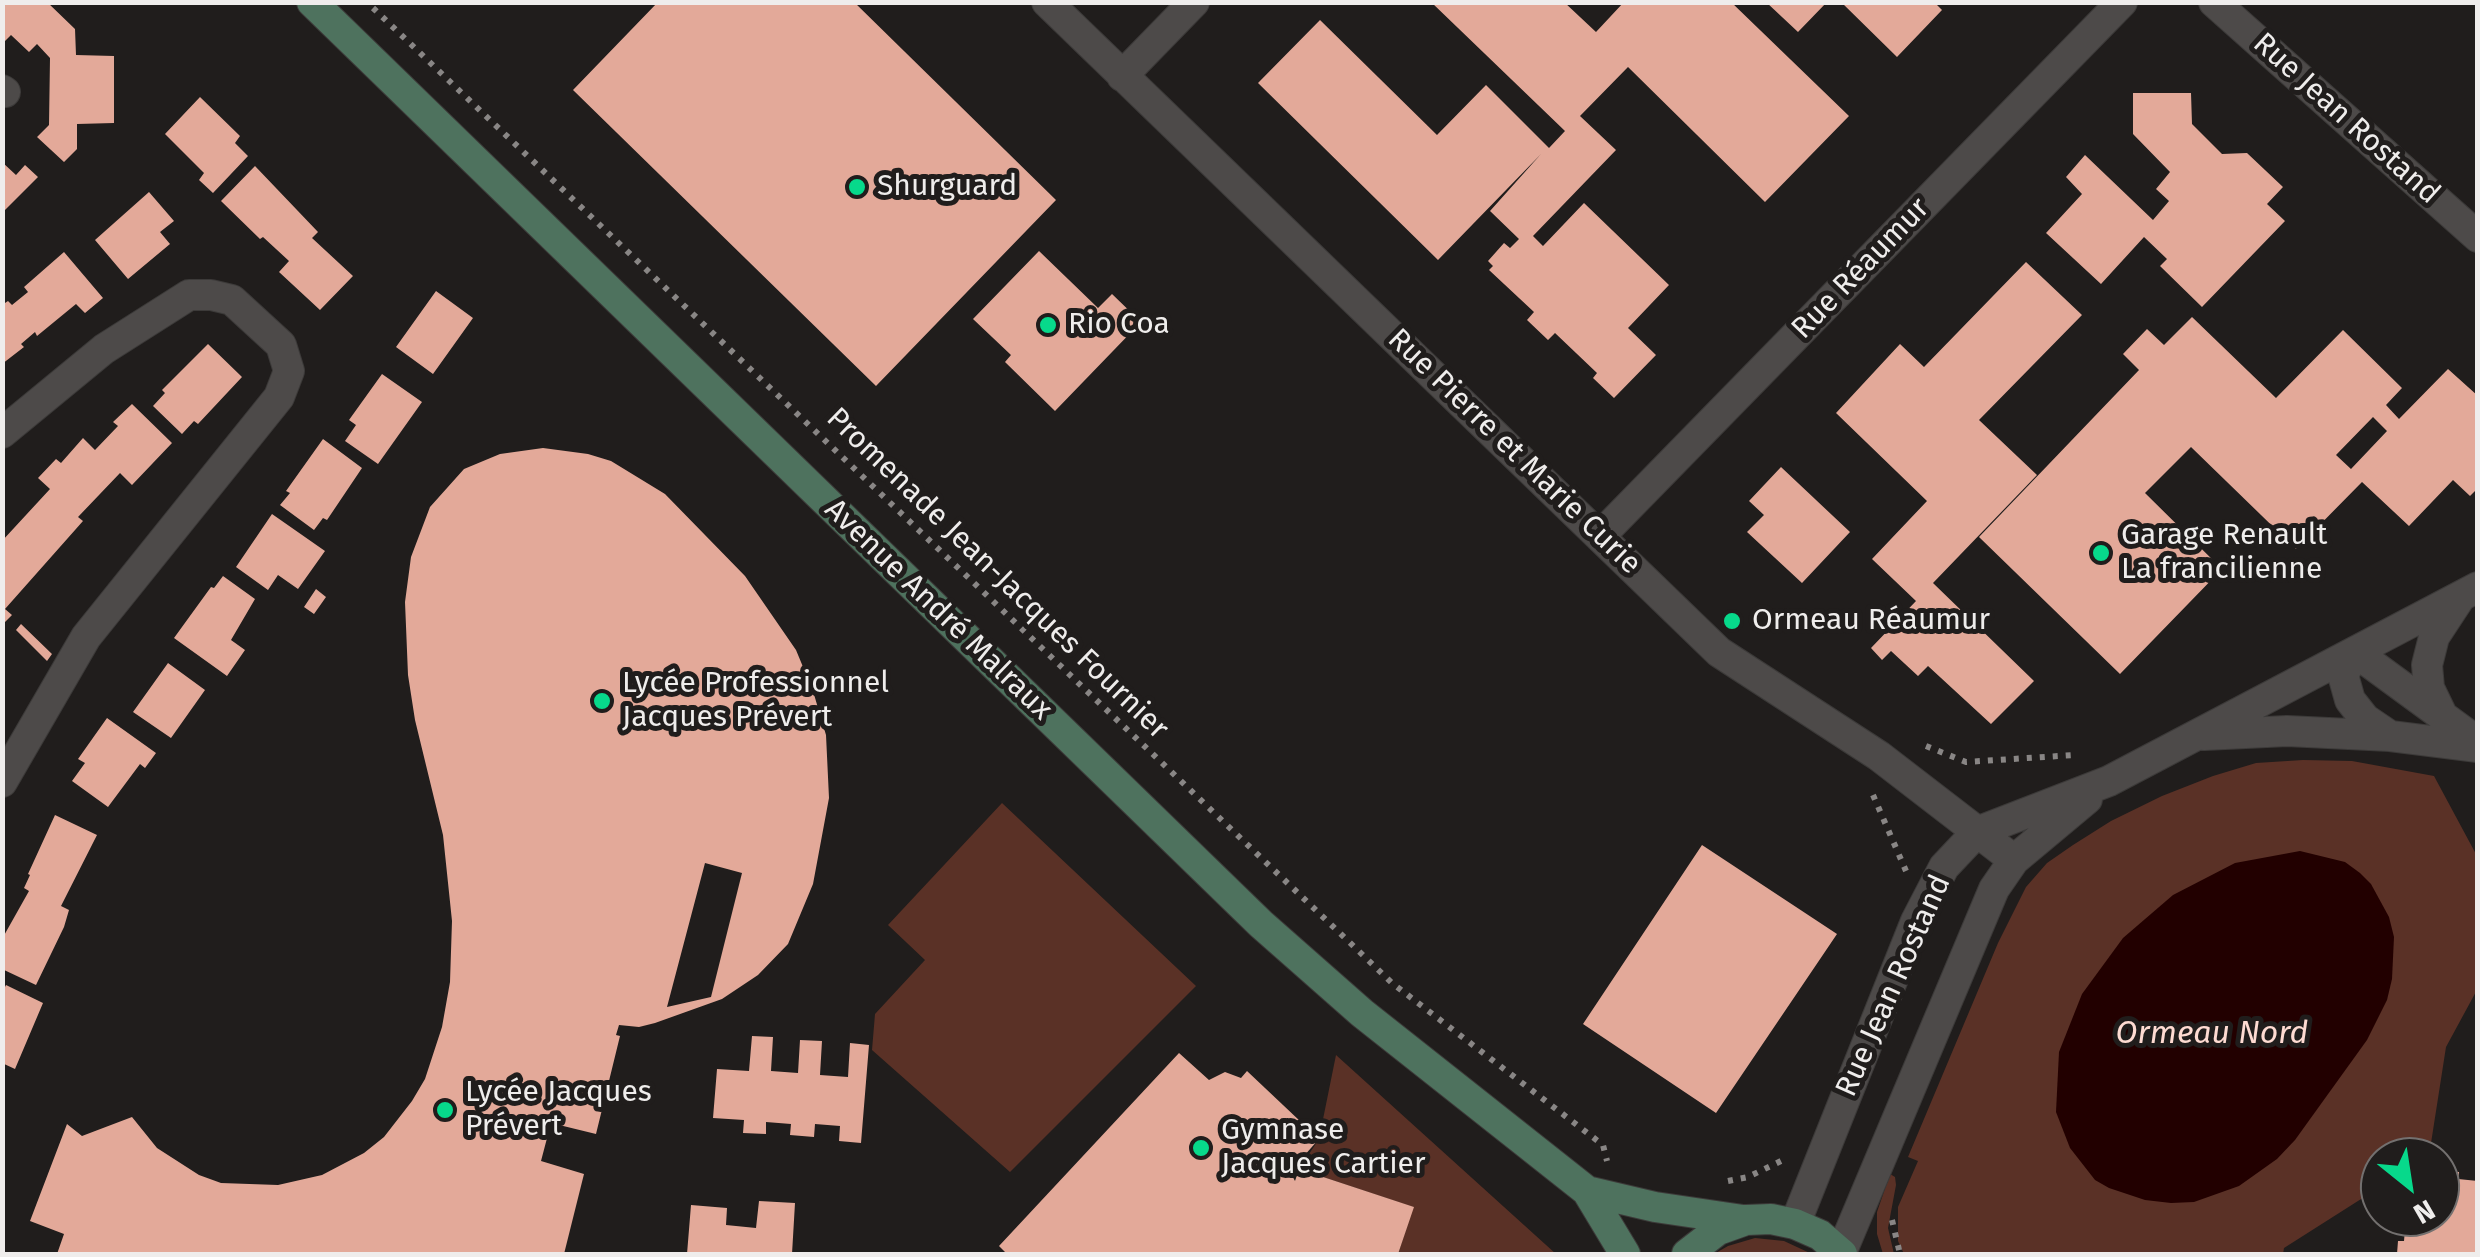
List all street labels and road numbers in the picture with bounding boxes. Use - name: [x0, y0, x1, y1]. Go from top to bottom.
- street label: Rue Jean Rostand: [2245, 26, 2447, 212]
- street label: Rue Réaumur: [1785, 191, 1937, 347]
- street label: Rue Pierre et Marie Curie: [1380, 322, 1648, 582]
- street label: Promenade Jean-Jacques Fournier: [819, 401, 1175, 747]
- street label: Avenue André Malraux: [817, 492, 1059, 728]
- street label: Rue Jean Rostand: [1829, 870, 1959, 1102]

